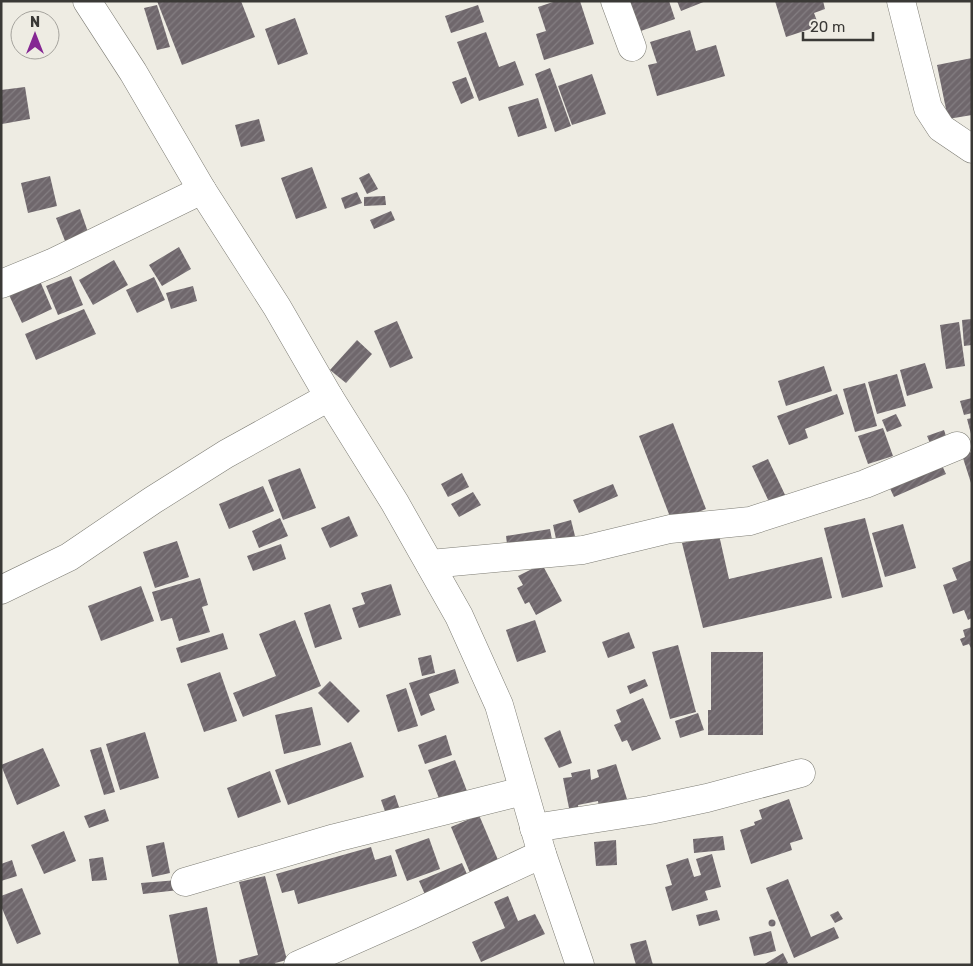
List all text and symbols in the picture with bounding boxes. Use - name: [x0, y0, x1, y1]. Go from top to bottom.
- north arrow: [10, 10, 60, 60]
- scale bar: [803, 10, 873, 42]
- text: N: [30, 14, 40, 31]
- text: 20 m: [810, 18, 845, 36]

